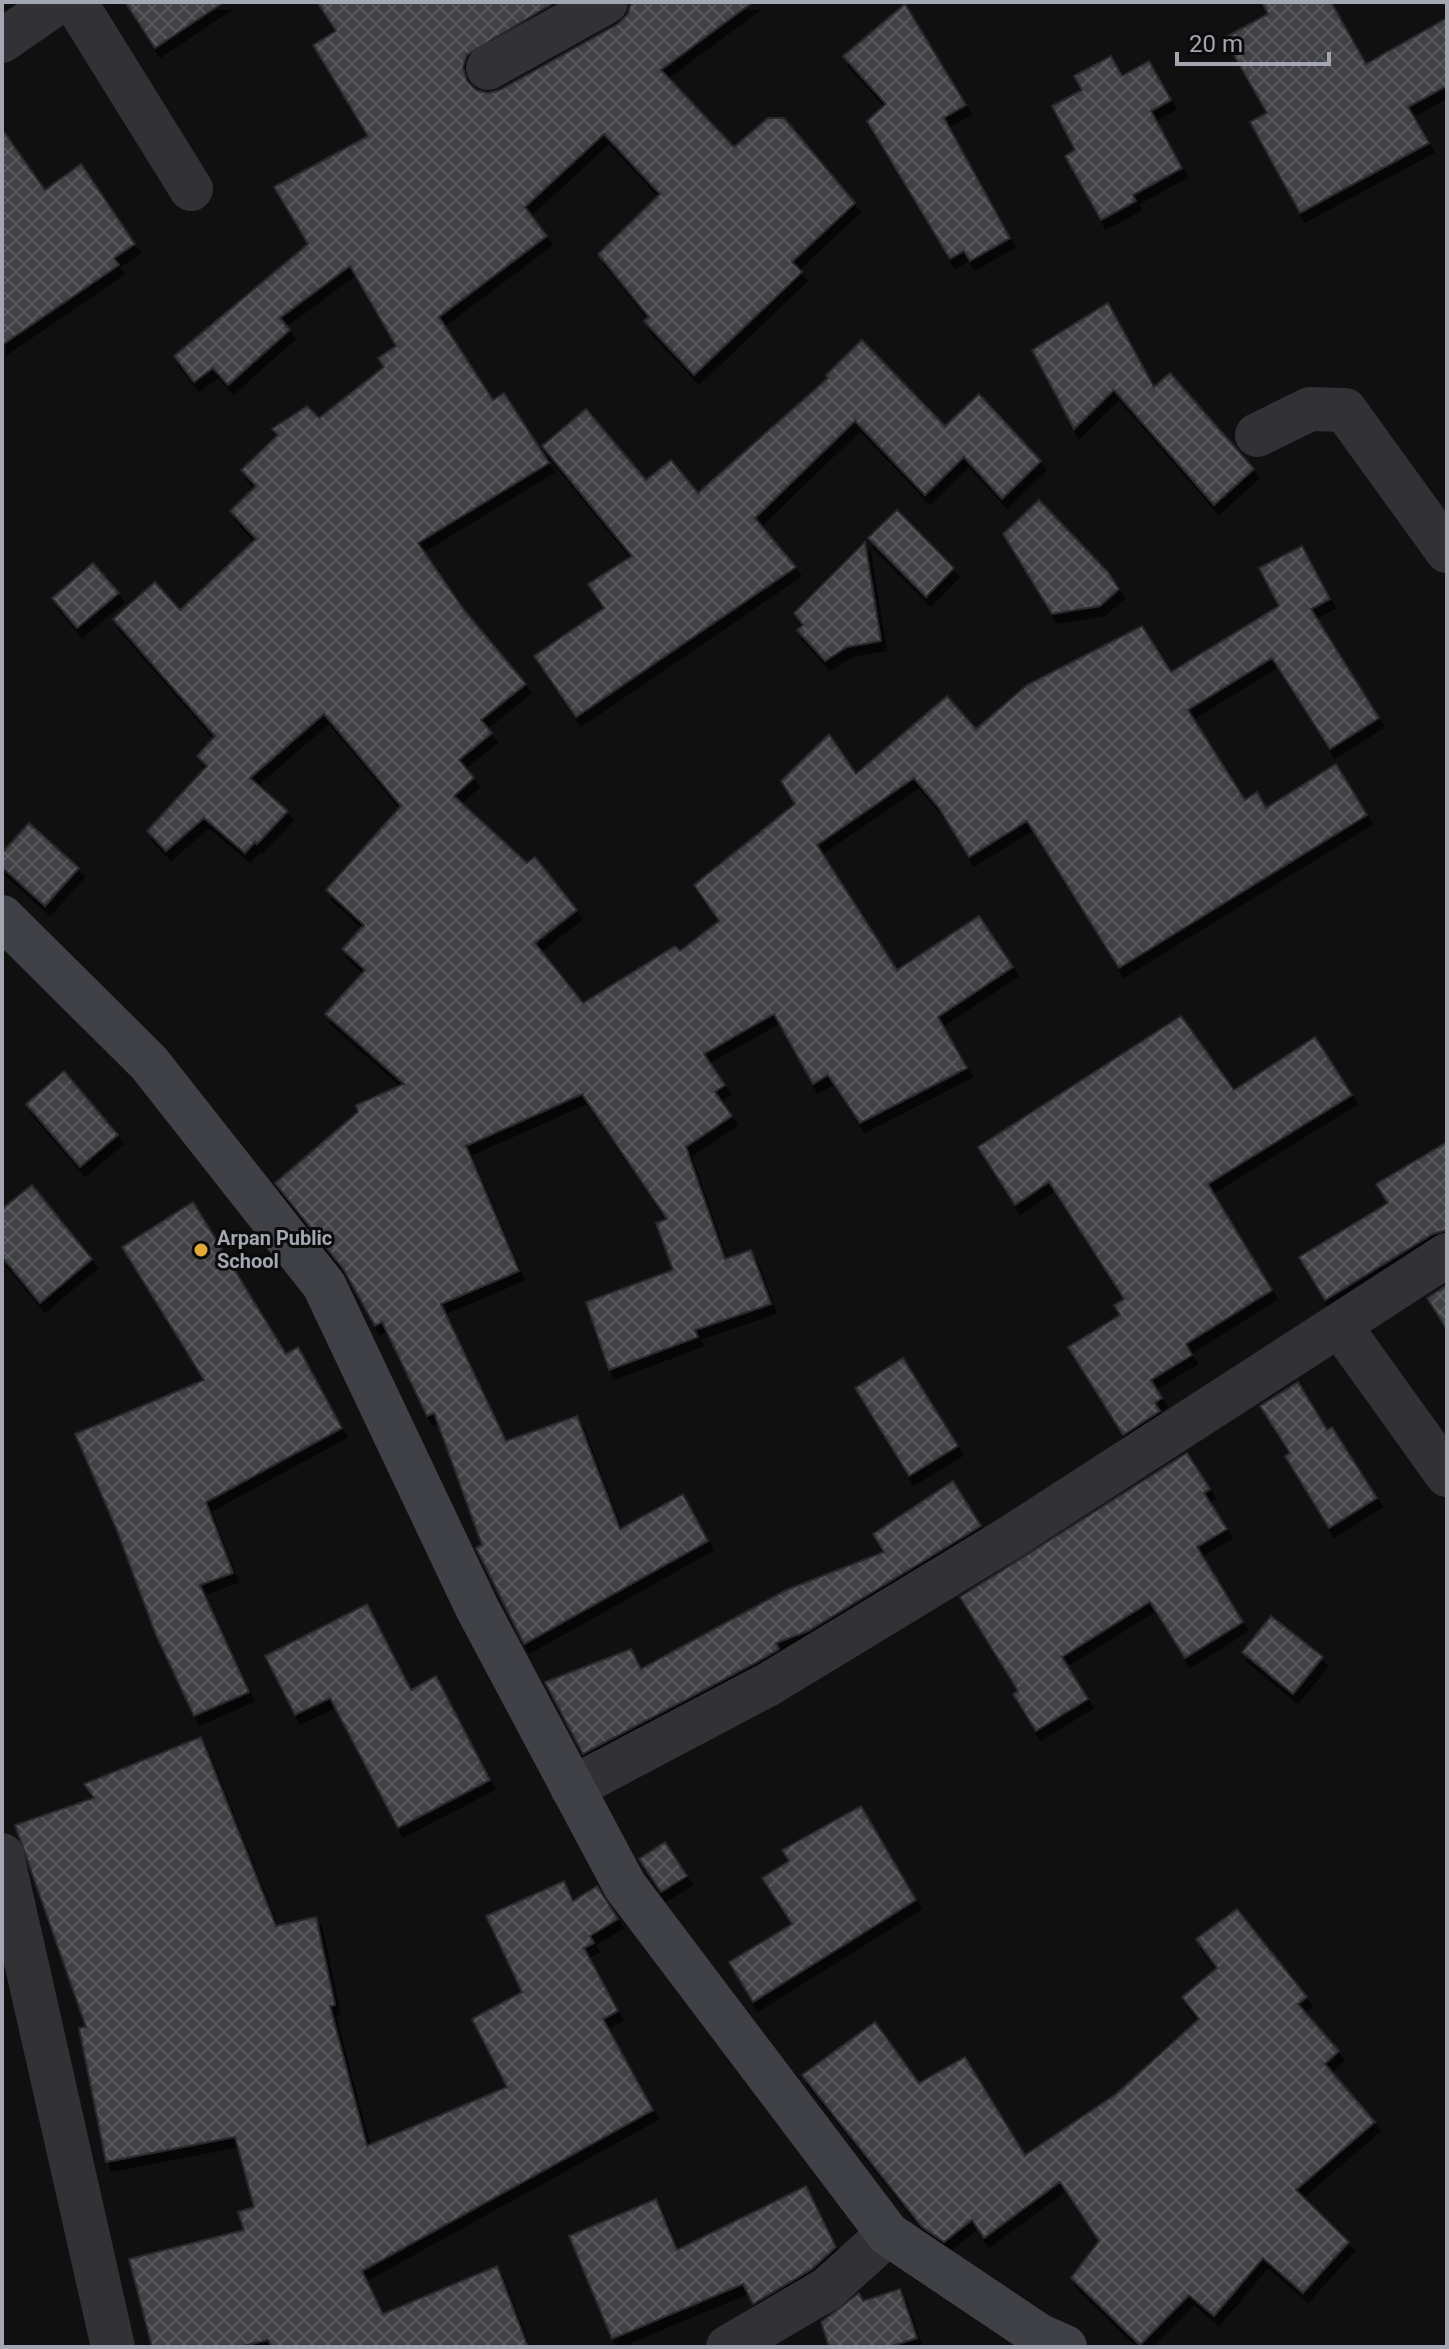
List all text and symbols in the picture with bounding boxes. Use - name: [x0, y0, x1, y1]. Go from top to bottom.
- scale bar: [1177, 16, 1329, 66]
- text: 20 m: [1189, 30, 1243, 58]
- place label: Arpan Public School: [217, 1226, 332, 1273]
- marker: Arpan Public School: [192, 1241, 210, 1259]

